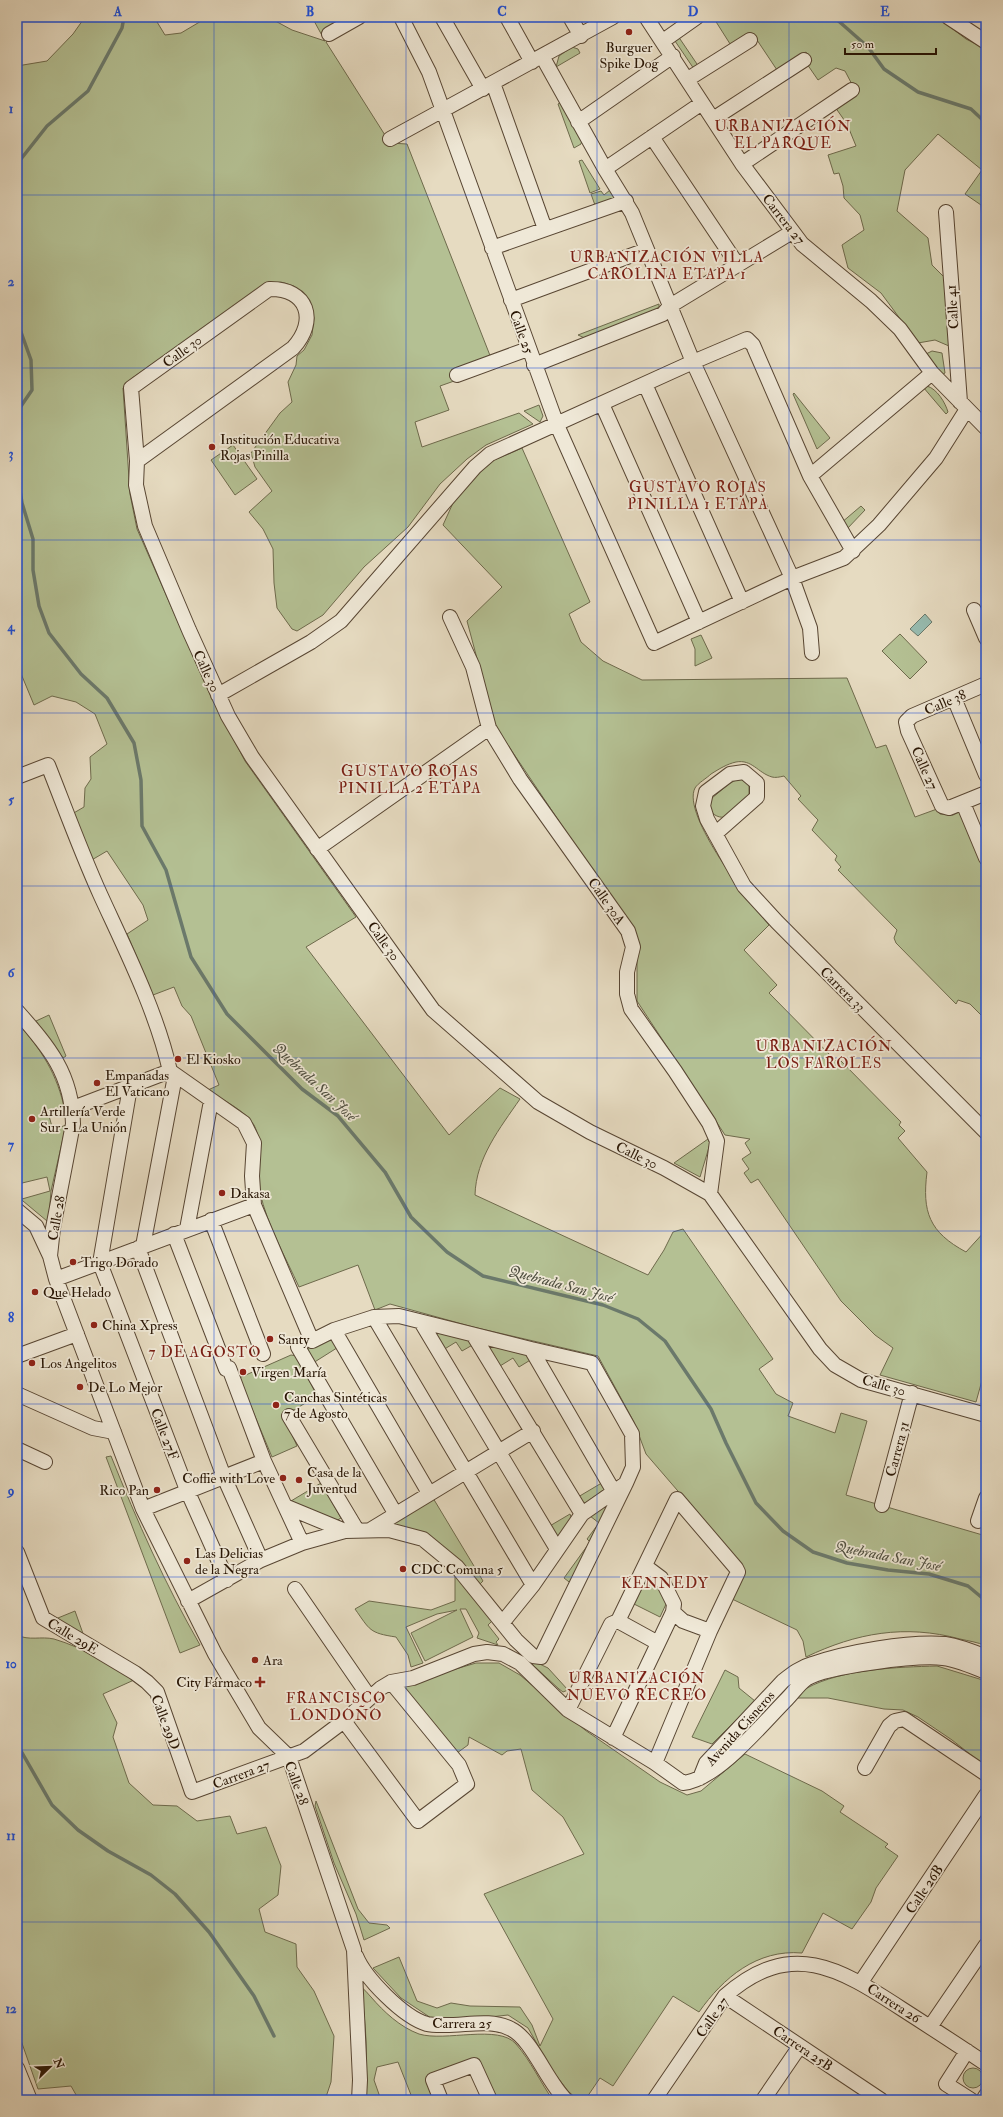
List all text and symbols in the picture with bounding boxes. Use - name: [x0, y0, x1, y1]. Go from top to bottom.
- text: A: [113, 4, 123, 20]
- text: B: [306, 4, 314, 20]
- text: C: [497, 4, 507, 20]
- text: D: [688, 4, 699, 20]
- text: E: [880, 4, 890, 20]
- marker: Burguer Spike Dog: [624, 27, 634, 37]
- scale bar: [845, 30, 936, 56]
- text: 50 m: [851, 37, 875, 52]
- place label: Burguer Spike Dog: [600, 39, 660, 73]
- text: 1: [9, 101, 14, 117]
- district label: URBANIZACIÓN EL PARQUE: [714, 115, 852, 153]
- street label: Carrera 27: [759, 191, 809, 248]
- district label: URBANIZACIÓN VILLA CAROLINA ETAPA 1: [570, 246, 764, 284]
- text: 2: [8, 274, 15, 290]
- street label: Calle 41: [942, 284, 963, 330]
- street label: Calle 25: [506, 308, 538, 357]
- street label: Calle 30: [159, 331, 205, 371]
- place label: Institución Educativa Rojas Pinilla: [220, 431, 340, 464]
- marker: Institución Educativa Rojas Pinilla: [207, 442, 217, 452]
- text: 3: [9, 446, 14, 462]
- district label: GUSTAVO ROJAS PINILLA 1 ETAPA: [627, 478, 769, 514]
- text: 4: [6, 619, 15, 635]
- street label: Calle 30: [189, 647, 224, 695]
- street label: Calle 38: [922, 686, 969, 719]
- street label: Calle 27: [908, 744, 942, 793]
- district label: GUSTAVO ROJAS PINILLA 2 ETAPA: [338, 762, 482, 798]
- text: 5: [8, 792, 14, 808]
- street label: Calle 30A: [584, 875, 629, 928]
- street label: Calle 30: [364, 918, 404, 964]
- street label: Carrera 33: [817, 963, 869, 1015]
- text: 6: [8, 965, 16, 981]
- district label: URBANIZACIÓN LOS FAROLES: [755, 1035, 893, 1073]
- water label: Quebrada San José: [269, 1039, 363, 1128]
- place label: El Kiosko: [186, 1051, 241, 1068]
- marker: El Kiosko: [173, 1054, 183, 1064]
- place label: Empanadas El Vaticano: [105, 1067, 170, 1100]
- marker: Empanadas El Vaticano: [92, 1078, 102, 1088]
- place label: Artillería Verde Sur - La Unión: [39, 1103, 127, 1136]
- marker: Artillería Verde Sur - La Unión: [27, 1114, 37, 1124]
- text: 7: [8, 1137, 15, 1153]
- street label: Calle 30: [613, 1138, 660, 1173]
- place label: Dakasa: [230, 1185, 270, 1202]
- marker: Dakasa: [217, 1188, 227, 1198]
- street label: Calle 28: [44, 1194, 69, 1242]
- place label: Trigo Dorado: [81, 1254, 158, 1271]
- marker: Trigo Dorado: [68, 1257, 78, 1267]
- water label: Quebrada San José: [507, 1261, 618, 1308]
- place label: Que Helado: [43, 1284, 111, 1301]
- marker: Que Helado: [30, 1287, 40, 1297]
- text: 8: [8, 1310, 14, 1326]
- place label: China Xpress: [102, 1317, 178, 1335]
- marker: China Xpress: [89, 1320, 99, 1330]
- place label: Santy: [278, 1331, 310, 1349]
- marker: Santy: [265, 1334, 275, 1344]
- district label: 7 DE AGOSTO: [149, 1343, 261, 1362]
- place label: Los Angelitos: [40, 1355, 117, 1372]
- marker: Los Angelitos: [27, 1358, 37, 1368]
- place label: Virgen María: [251, 1364, 327, 1381]
- marker: Virgen María: [238, 1367, 248, 1377]
- street label: Calle 30: [860, 1371, 908, 1400]
- place label: De Lo Mejor: [88, 1379, 163, 1396]
- marker: De Lo Mejor: [75, 1382, 85, 1392]
- place label: Canchas Sintéticas 7 de Agosto: [284, 1389, 387, 1422]
- marker: Canchas Sintéticas 7 de Agosto: [271, 1400, 281, 1410]
- street label: Calle 27F: [147, 1406, 182, 1463]
- street label: Carrera 31: [882, 1420, 913, 1479]
- place label: Casa de la Juventud: [306, 1464, 362, 1497]
- place label: Coffie with Love: [182, 1470, 275, 1487]
- marker: Coffie with Love: [278, 1473, 288, 1483]
- marker: Casa de la Juventud: [294, 1475, 304, 1485]
- place label: Rico Pan: [99, 1482, 149, 1499]
- text: 9: [6, 1483, 15, 1499]
- marker: Rico Pan: [152, 1485, 162, 1495]
- water label: Quebrada San José: [833, 1537, 945, 1577]
- place label: Las Delicias de la Negra: [195, 1545, 263, 1578]
- marker: Las Delicias de la Negra: [182, 1556, 192, 1566]
- place label: CDC Comuna 5: [411, 1561, 504, 1578]
- marker: CDC Comuna 5: [398, 1564, 408, 1574]
- district label: KENNEDY: [621, 1574, 709, 1593]
- street label: Calle 29E: [44, 1615, 101, 1658]
- place label: Ara: [262, 1652, 283, 1669]
- marker: Ara: [250, 1655, 260, 1665]
- text: 10: [5, 1656, 17, 1672]
- district label: URBANIZACIÓN NUEVO RECREO: [567, 1667, 707, 1705]
- place label: City Fármaco: [176, 1674, 252, 1692]
- marker: City Fármaco: [255, 1677, 265, 1687]
- street label: Avenida Cisneros: [702, 1687, 779, 1770]
- district label: FRANCISCO LONDOÑO: [286, 1689, 386, 1725]
- street label: Calle 29D: [147, 1692, 184, 1752]
- street label: Carrera 27: [210, 1756, 273, 1793]
- street label: Calle 28: [281, 1759, 312, 1808]
- text: 11: [6, 1828, 16, 1844]
- street label: Calle 26B: [902, 1862, 947, 1917]
- street label: Carrera 26: [864, 1980, 924, 2027]
- street label: Calle 27: [692, 1993, 733, 2041]
- text: 12: [5, 2001, 17, 2017]
- street label: Carrera 25: [432, 2015, 492, 2032]
- street label: Carrera 25B: [770, 2022, 836, 2075]
- north arrow: [30, 2047, 70, 2087]
- text: N: [50, 2055, 67, 2071]

